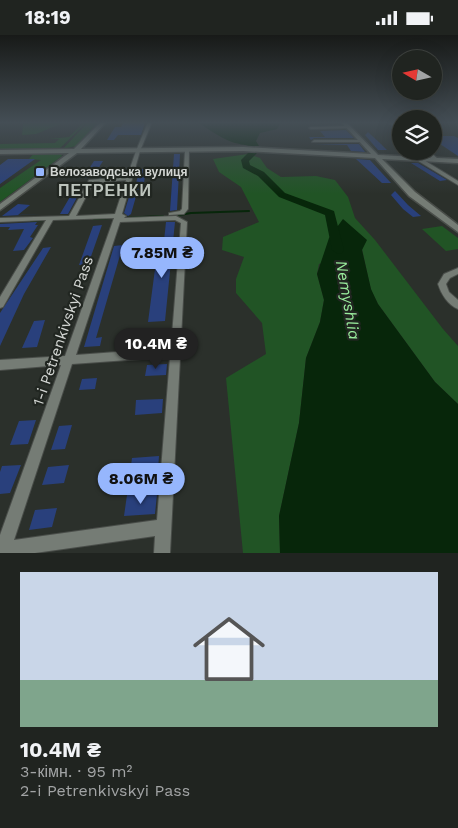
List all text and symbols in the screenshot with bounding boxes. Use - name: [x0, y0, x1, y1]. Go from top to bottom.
- text: 18:19: [25, 6, 71, 29]
- north arrow: [392, 50, 442, 100]
- map controls: [392, 50, 442, 160]
- button: layers: [392, 110, 442, 160]
- place label: Велозаводська вулиця: [50, 165, 187, 179]
- marker: Велозаводська вулиця: [34, 166, 46, 178]
- district label: ПЕТРЕНКИ: [58, 181, 152, 200]
- pin: 7.85M ₴: [116, 237, 208, 279]
- text: 7.85M ₴: [131, 243, 193, 262]
- street label: 1-i Petrenkivskyi Pass: [29, 254, 97, 408]
- water label: Nemyshlia: [332, 259, 364, 341]
- pin: 10.4M ₴: [110, 327, 202, 370]
- text: 10.4M ₴: [125, 334, 187, 353]
- pin: 8.06M ₴: [95, 463, 187, 505]
- text: 8.06M ₴: [109, 469, 173, 488]
- icon: home: [184, 604, 274, 694]
- text: 10.4M ₴: [20, 737, 101, 762]
- text: 3-кімн. · 95 m²: [20, 762, 132, 781]
- text: 2-i Petrenkivskyi Pass: [20, 781, 190, 800]

